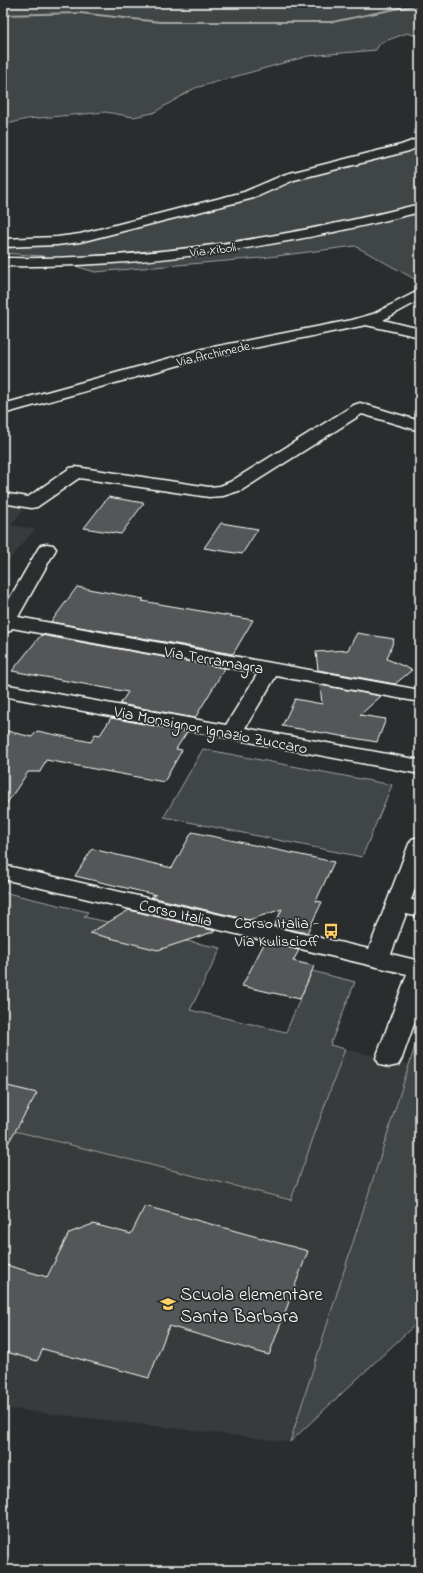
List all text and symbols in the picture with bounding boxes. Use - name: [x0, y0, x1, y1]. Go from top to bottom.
- street label: Via Xiboli: [188, 238, 238, 263]
- street label: Via Archimede: [174, 337, 252, 372]
- street label: Via Terramagra: [161, 640, 265, 682]
- street label: Via Monsignor Ignazio Zuccaro: [111, 700, 310, 762]
- street label: Corso Italia: [137, 894, 215, 934]
- place label: Corso Italia - Via Kuliscioff: [234, 912, 320, 954]
- bus stop icon: Corso Italia - Via Kuliscioff: [322, 922, 340, 940]
- place label: Scuola elementare Santa Barbara: [180, 1282, 323, 1331]
- school or university icon: Scuola elementare Santa Barbara: [159, 1295, 177, 1313]

